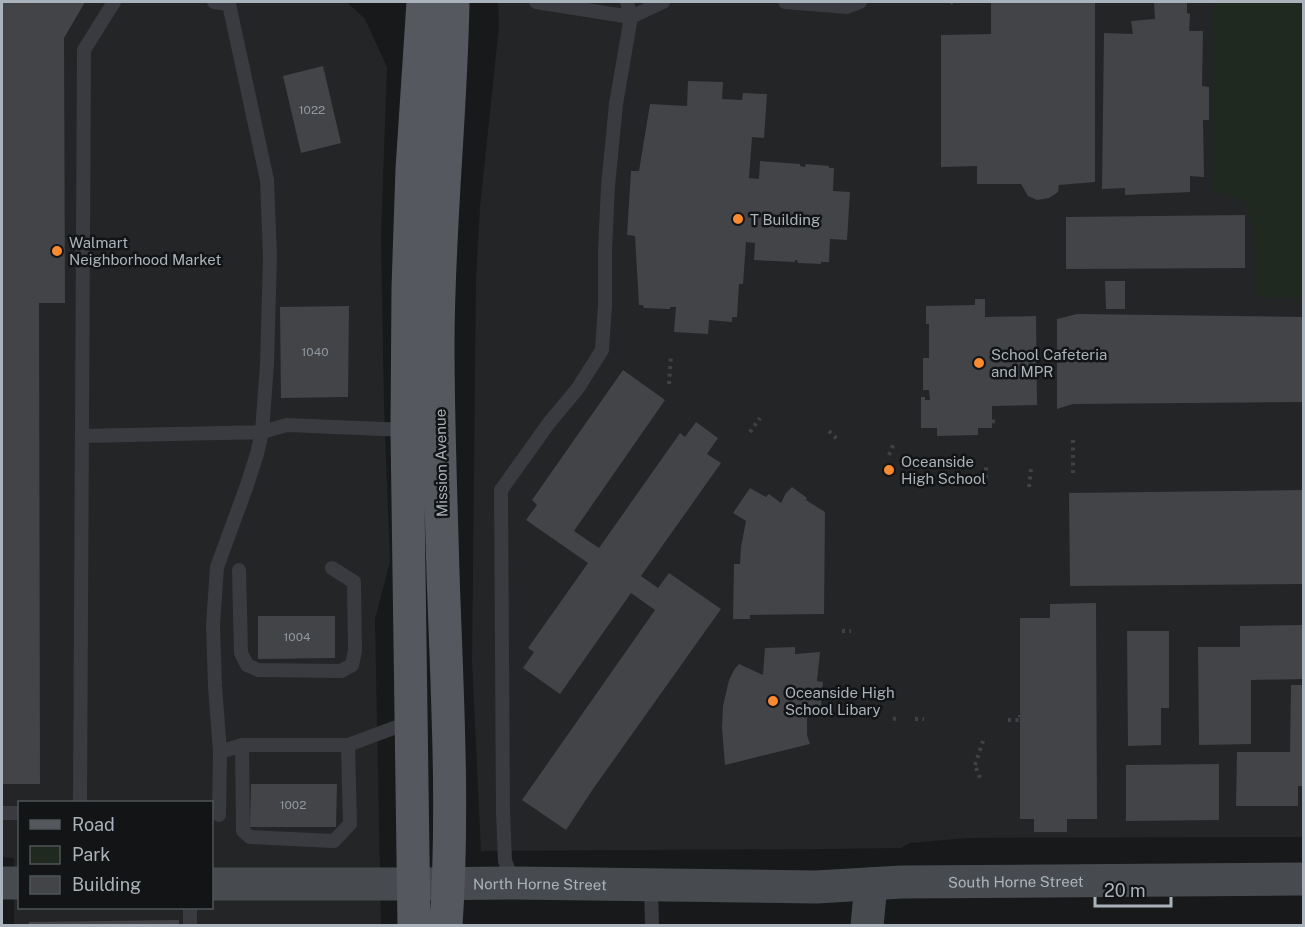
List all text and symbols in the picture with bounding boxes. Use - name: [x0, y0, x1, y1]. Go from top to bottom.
- house number: 1022: [299, 103, 325, 117]
- place label: T Building: [750, 211, 820, 228]
- marker: T Building: [731, 212, 745, 226]
- place label: Walmart Neighborhood Market: [69, 234, 221, 268]
- marker: Walmart Neighborhood Market: [50, 244, 64, 258]
- house number: 1040: [301, 345, 329, 359]
- place label: School Cafeteria and MPR: [991, 346, 1107, 380]
- marker: School Cafeteria and MPR: [972, 356, 986, 370]
- street label: Mission Avenue: [432, 409, 450, 517]
- place label: Oceanside High School: [901, 453, 986, 487]
- marker: Oceanside High School: [882, 463, 896, 477]
- house number: 1004: [283, 630, 311, 644]
- place label: Oceanside High School Libary: [785, 684, 895, 718]
- marker: Oceanside High School Libary: [766, 694, 780, 708]
- house number: 1002: [280, 798, 306, 812]
- legend: [18, 801, 213, 909]
- text: Road: [72, 814, 115, 835]
- text: Park: [72, 844, 110, 865]
- scale bar: [1095, 870, 1172, 908]
- street label: South Horne Street: [948, 872, 1084, 890]
- text: Building: [72, 874, 141, 895]
- street label: North Horne Street: [473, 874, 607, 893]
- text: 20 m: [1104, 880, 1146, 901]

